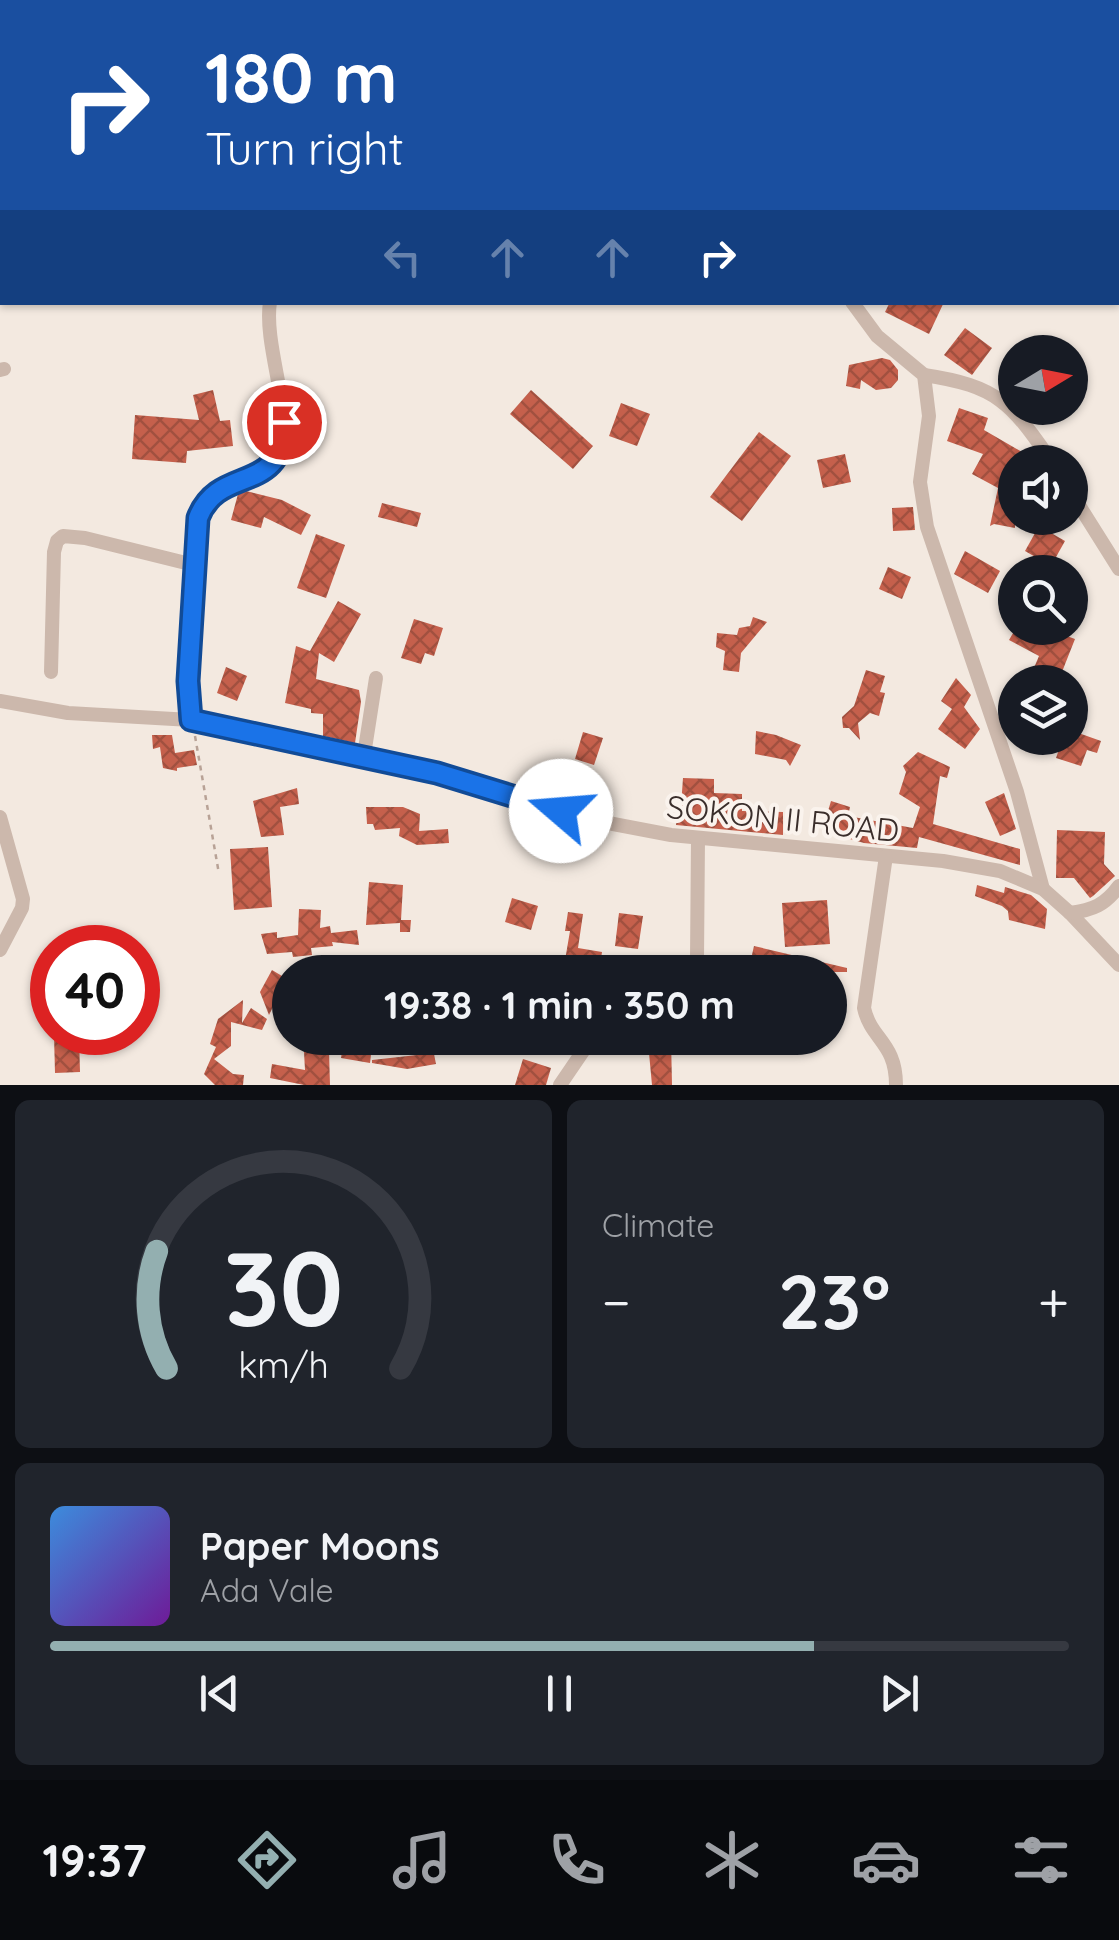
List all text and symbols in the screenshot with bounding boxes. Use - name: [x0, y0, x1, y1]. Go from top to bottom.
- text: 180 m: [205, 33, 398, 121]
- icon: right: [40, 40, 170, 170]
- text: Turn right: [205, 120, 404, 176]
- icon: left: [375, 230, 430, 285]
- icon: ahead: [480, 230, 535, 285]
- icon: ahead: [585, 230, 640, 285]
- icon: right: [690, 230, 745, 285]
- north arrow: [998, 335, 1088, 425]
- map controls: [998, 335, 1088, 755]
- pin: [242, 380, 327, 465]
- icon: arrive: [257, 395, 312, 450]
- button: sound: [998, 445, 1088, 535]
- button: search: [998, 555, 1088, 645]
- button: layers: [998, 665, 1088, 755]
- position arrow: [509, 759, 613, 863]
- street label: SOKON II ROAD: [665, 786, 901, 850]
- speed limit sign: 40: [30, 925, 160, 1055]
- text: 19:38 · 1 min · 350 m: [384, 981, 735, 1029]
- text: Climate: [602, 1205, 714, 1245]
- text: 30: [224, 1222, 343, 1352]
- text: 23°: [778, 1254, 891, 1348]
- text: −: [602, 1267, 631, 1336]
- text: +: [1038, 1267, 1069, 1336]
- text: km/h: [238, 1342, 329, 1387]
- text: Paper Moons: [200, 1522, 440, 1570]
- text: Ada Vale: [200, 1570, 334, 1610]
- icon: previous: [192, 1666, 247, 1721]
- icon: pause: [532, 1666, 587, 1721]
- icon: next: [872, 1666, 927, 1721]
- icon: directions: [232, 1825, 302, 1895]
- icon: music: [387, 1825, 457, 1895]
- icon: phone: [542, 1825, 612, 1895]
- icon: climate: [697, 1825, 767, 1895]
- icon: car: [851, 1825, 921, 1895]
- icon: filters: [1006, 1825, 1076, 1895]
- text: 19:37: [42, 1832, 147, 1888]

